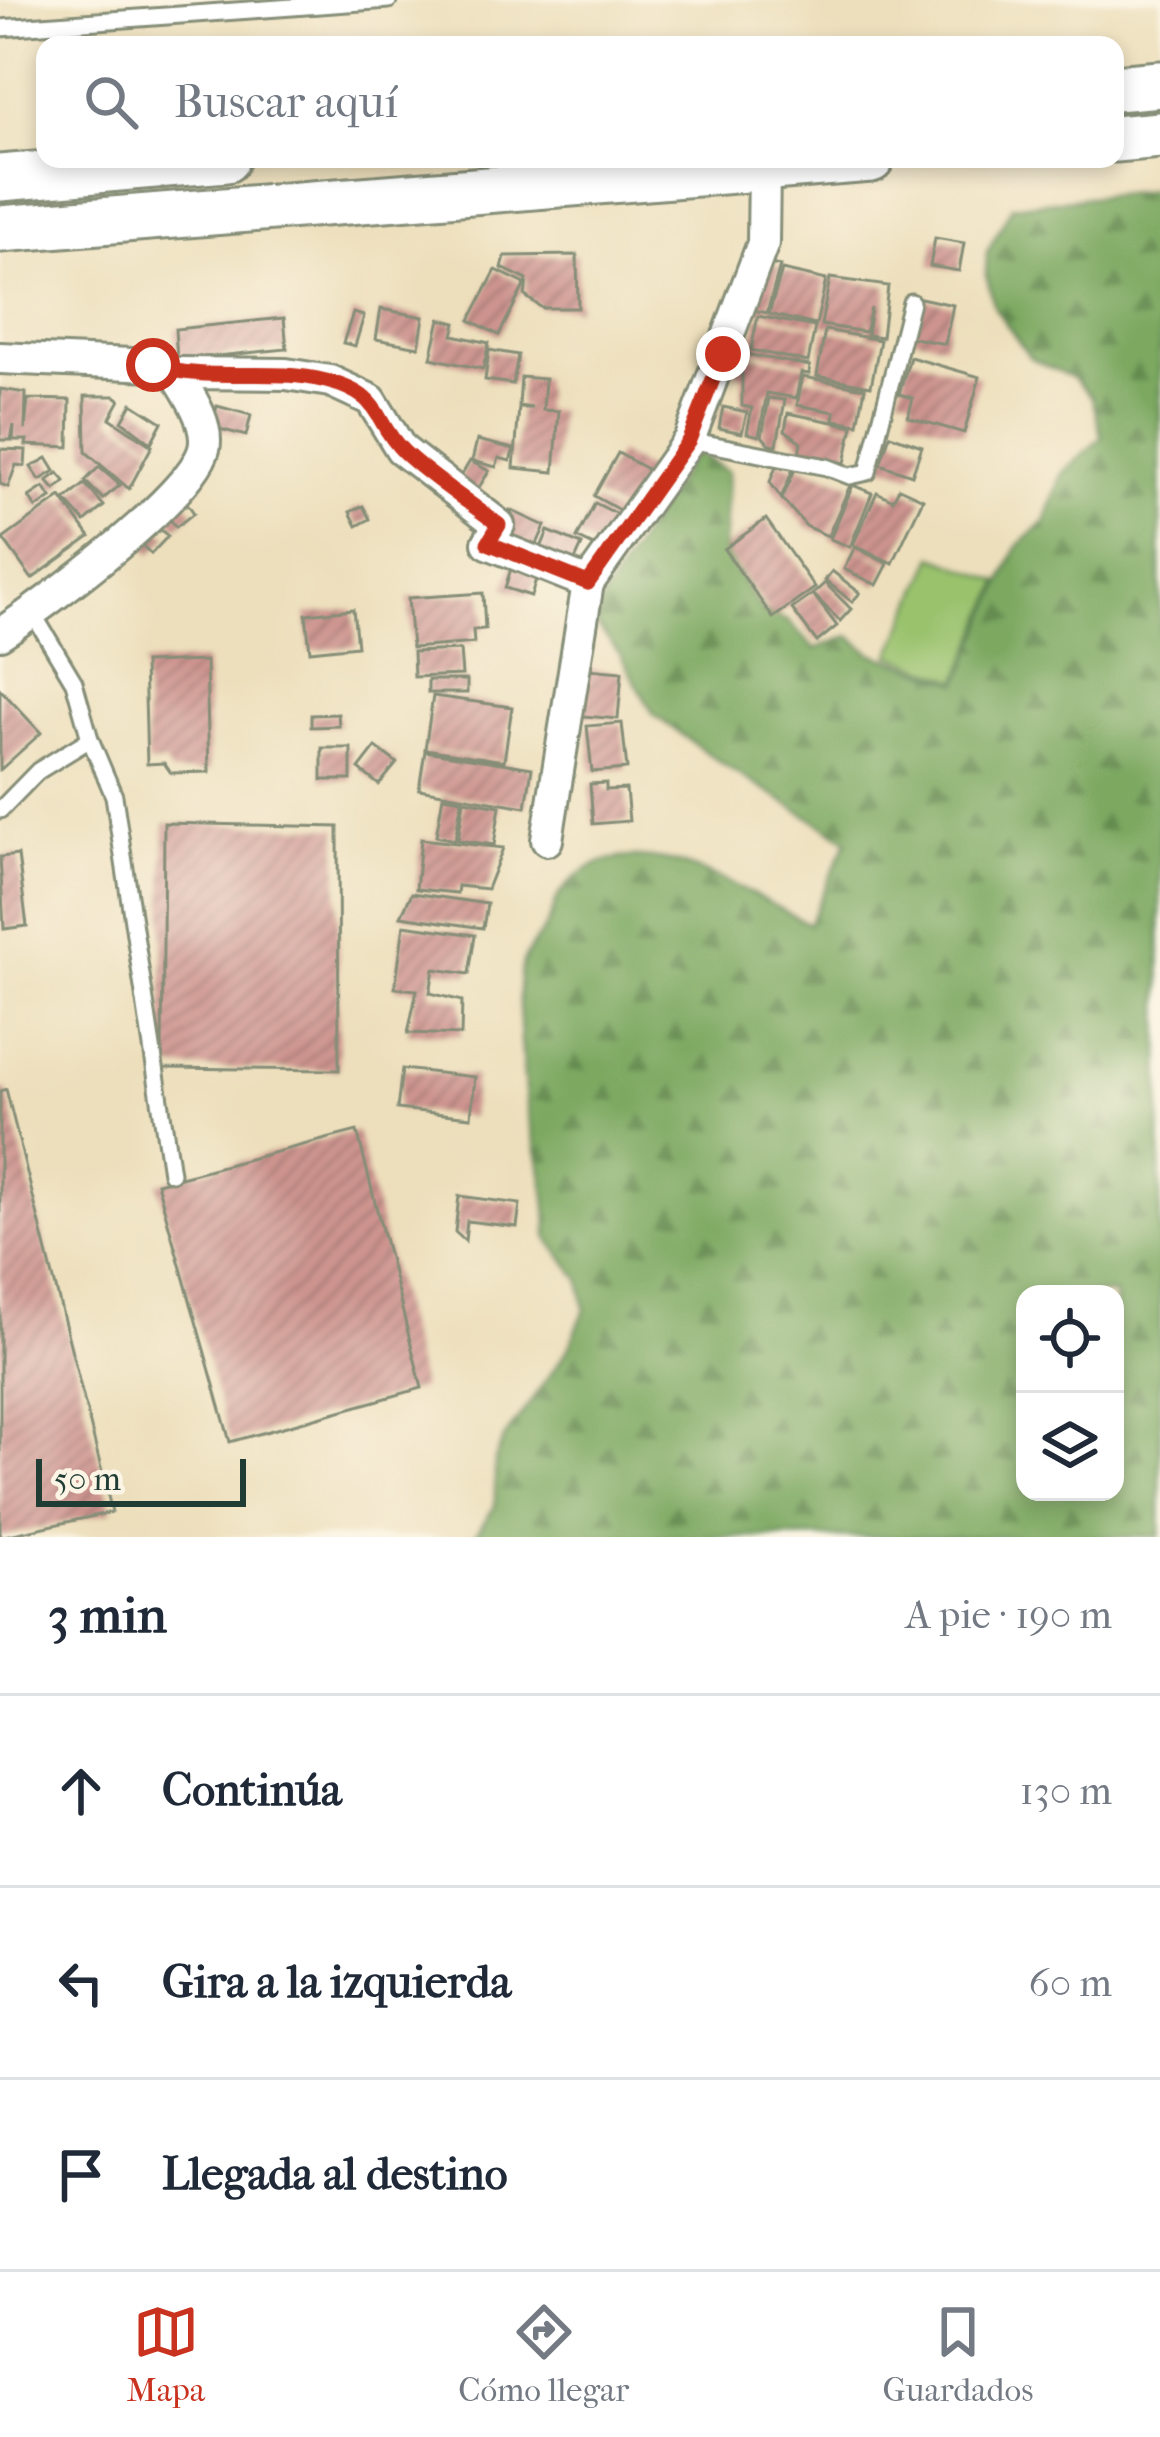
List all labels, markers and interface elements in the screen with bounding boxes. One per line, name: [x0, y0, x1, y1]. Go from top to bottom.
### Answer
search box: [36, 36, 1124, 168]
icon: search: [78, 69, 144, 135]
text: Buscar aquí: [174, 76, 398, 129]
route end: [696, 327, 750, 381]
route start: [126, 338, 180, 392]
map controls: [1016, 1285, 1124, 1501]
button: locate: [1016, 1285, 1124, 1393]
button: layers: [1016, 1393, 1124, 1501]
scale bar: [36, 1453, 246, 1506]
text: 50 m: [54, 1460, 121, 1499]
text: 3 min: [48, 1585, 167, 1645]
text: A pie · 190 m: [906, 1592, 1112, 1638]
icon: ahead: [48, 1758, 114, 1824]
text: Continúa: [162, 1764, 342, 1817]
text: 130 m: [1020, 1768, 1112, 1814]
icon: left: [48, 1950, 114, 2016]
text: Gira a la izquierda: [162, 1956, 511, 2009]
text: 60 m: [1029, 1960, 1112, 2006]
icon: arrive: [48, 2142, 114, 2208]
text: Llegada al destino: [162, 2148, 508, 2201]
tab: Mapa: [127, 2299, 205, 2410]
tab: Cómo llegar: [458, 2299, 629, 2410]
tab: Guardados: [882, 2299, 1033, 2410]

